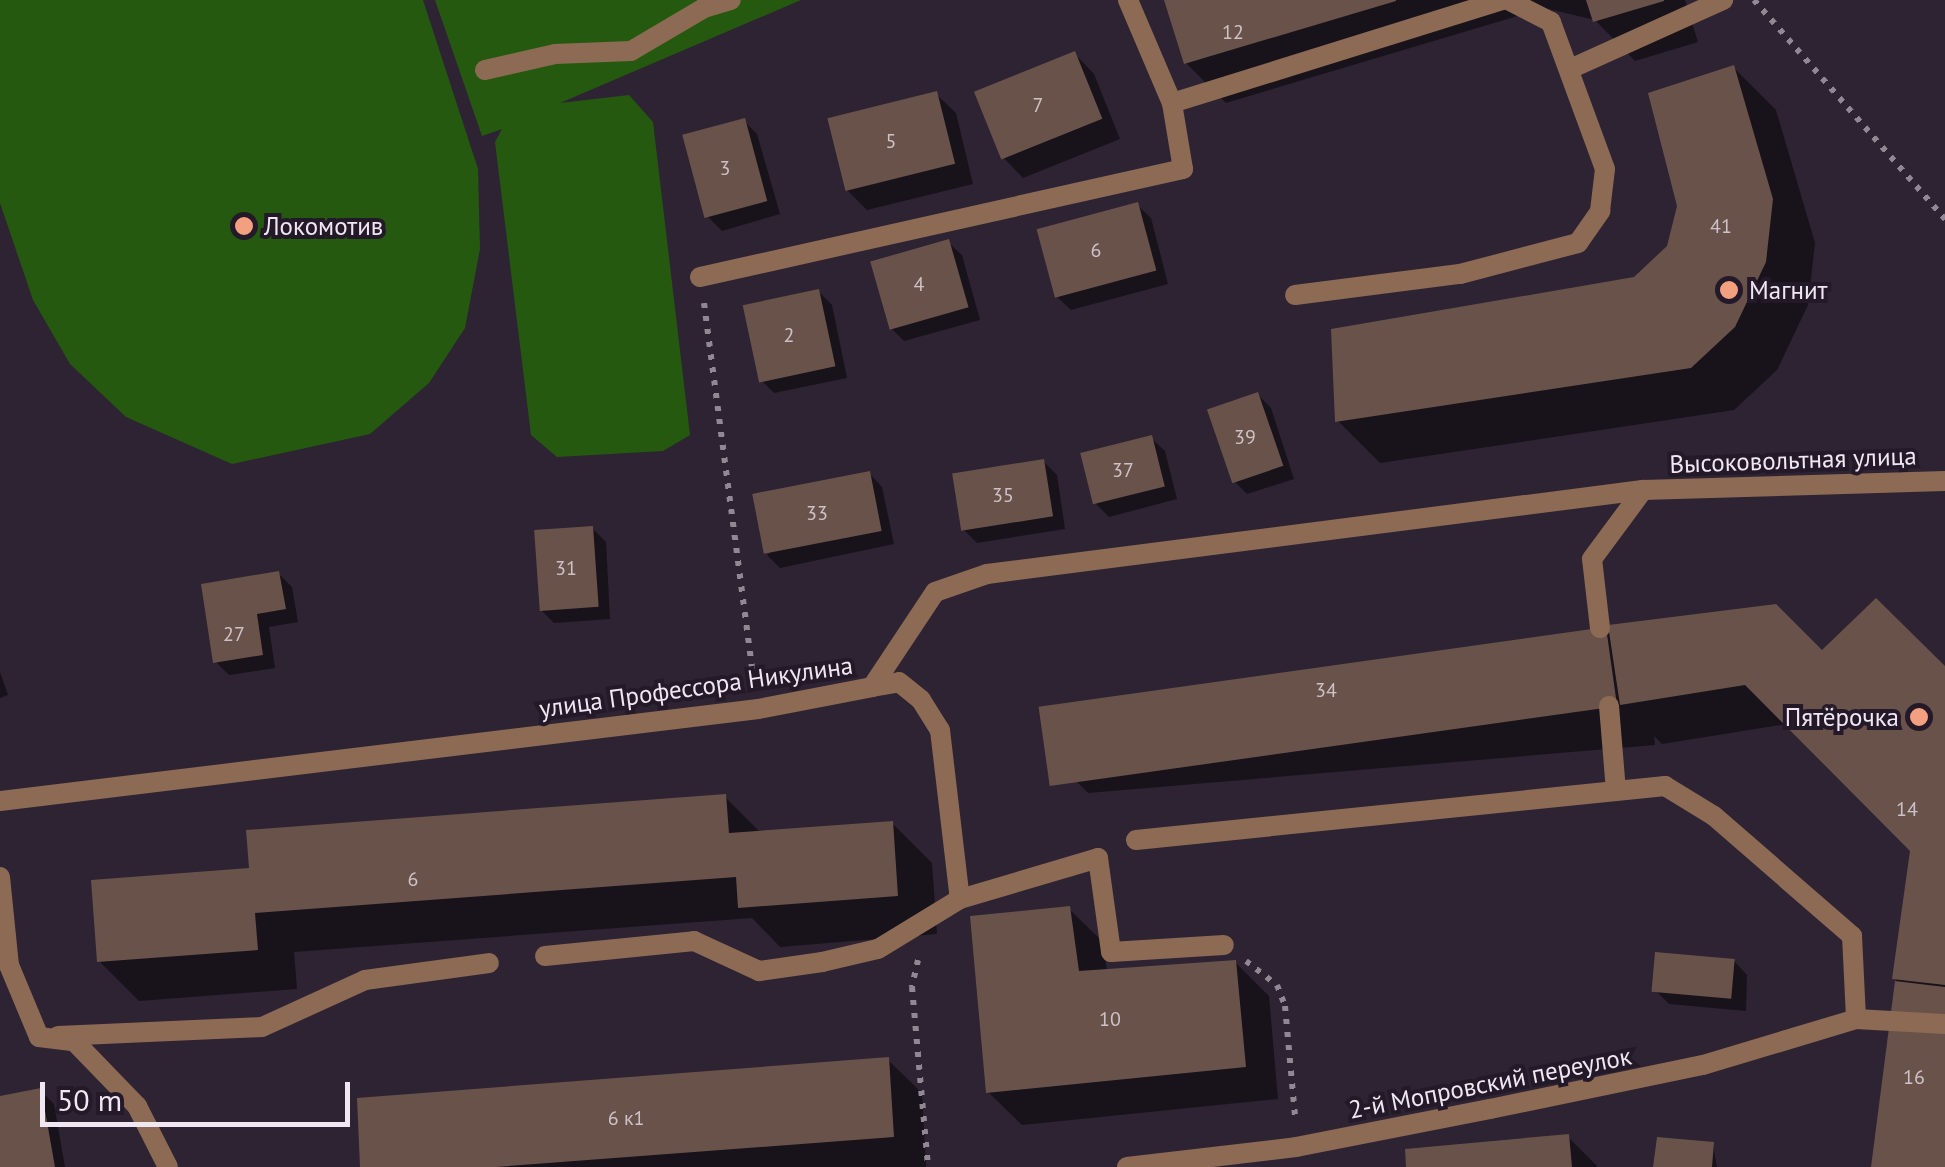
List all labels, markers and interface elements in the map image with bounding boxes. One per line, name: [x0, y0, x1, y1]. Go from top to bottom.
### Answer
house number: 12: [1222, 20, 1244, 44]
house number: 7: [1033, 93, 1043, 117]
house number: 5: [886, 129, 896, 153]
house number: 3: [720, 156, 730, 180]
place label: Локомотив: [264, 211, 383, 241]
house number: 41: [1710, 214, 1732, 238]
marker: Локомотив: [233, 215, 255, 237]
house number: 6: [1091, 238, 1101, 262]
house number: 4: [914, 272, 924, 296]
place label: Магнит: [1749, 275, 1827, 305]
marker: Магнит: [1718, 279, 1740, 301]
house number: 2: [784, 323, 794, 347]
house number: 39: [1234, 425, 1256, 449]
street label: Высоковольтная улица: [1669, 441, 1917, 479]
house number: 37: [1112, 458, 1134, 482]
house number: 35: [992, 483, 1014, 507]
house number: 33: [806, 501, 828, 525]
house number: 31: [555, 556, 577, 580]
house number: 27: [223, 622, 245, 646]
street label: улица Профессора Никулина: [537, 650, 855, 724]
house number: 34: [1315, 678, 1337, 702]
place label: Пятёрочка: [1785, 702, 1899, 732]
marker: Пятёрочка: [1908, 706, 1930, 728]
house number: 14: [1896, 797, 1918, 821]
house number: 6: [408, 867, 418, 891]
house number: 10: [1099, 1007, 1121, 1031]
street label: 2-й Мопровский переулок: [1346, 1041, 1634, 1125]
scale bar: [45, 1062, 355, 1124]
house number: 16: [1903, 1065, 1925, 1089]
text: 50 m: [57, 1080, 122, 1119]
house number: 6 к1: [608, 1106, 644, 1130]

